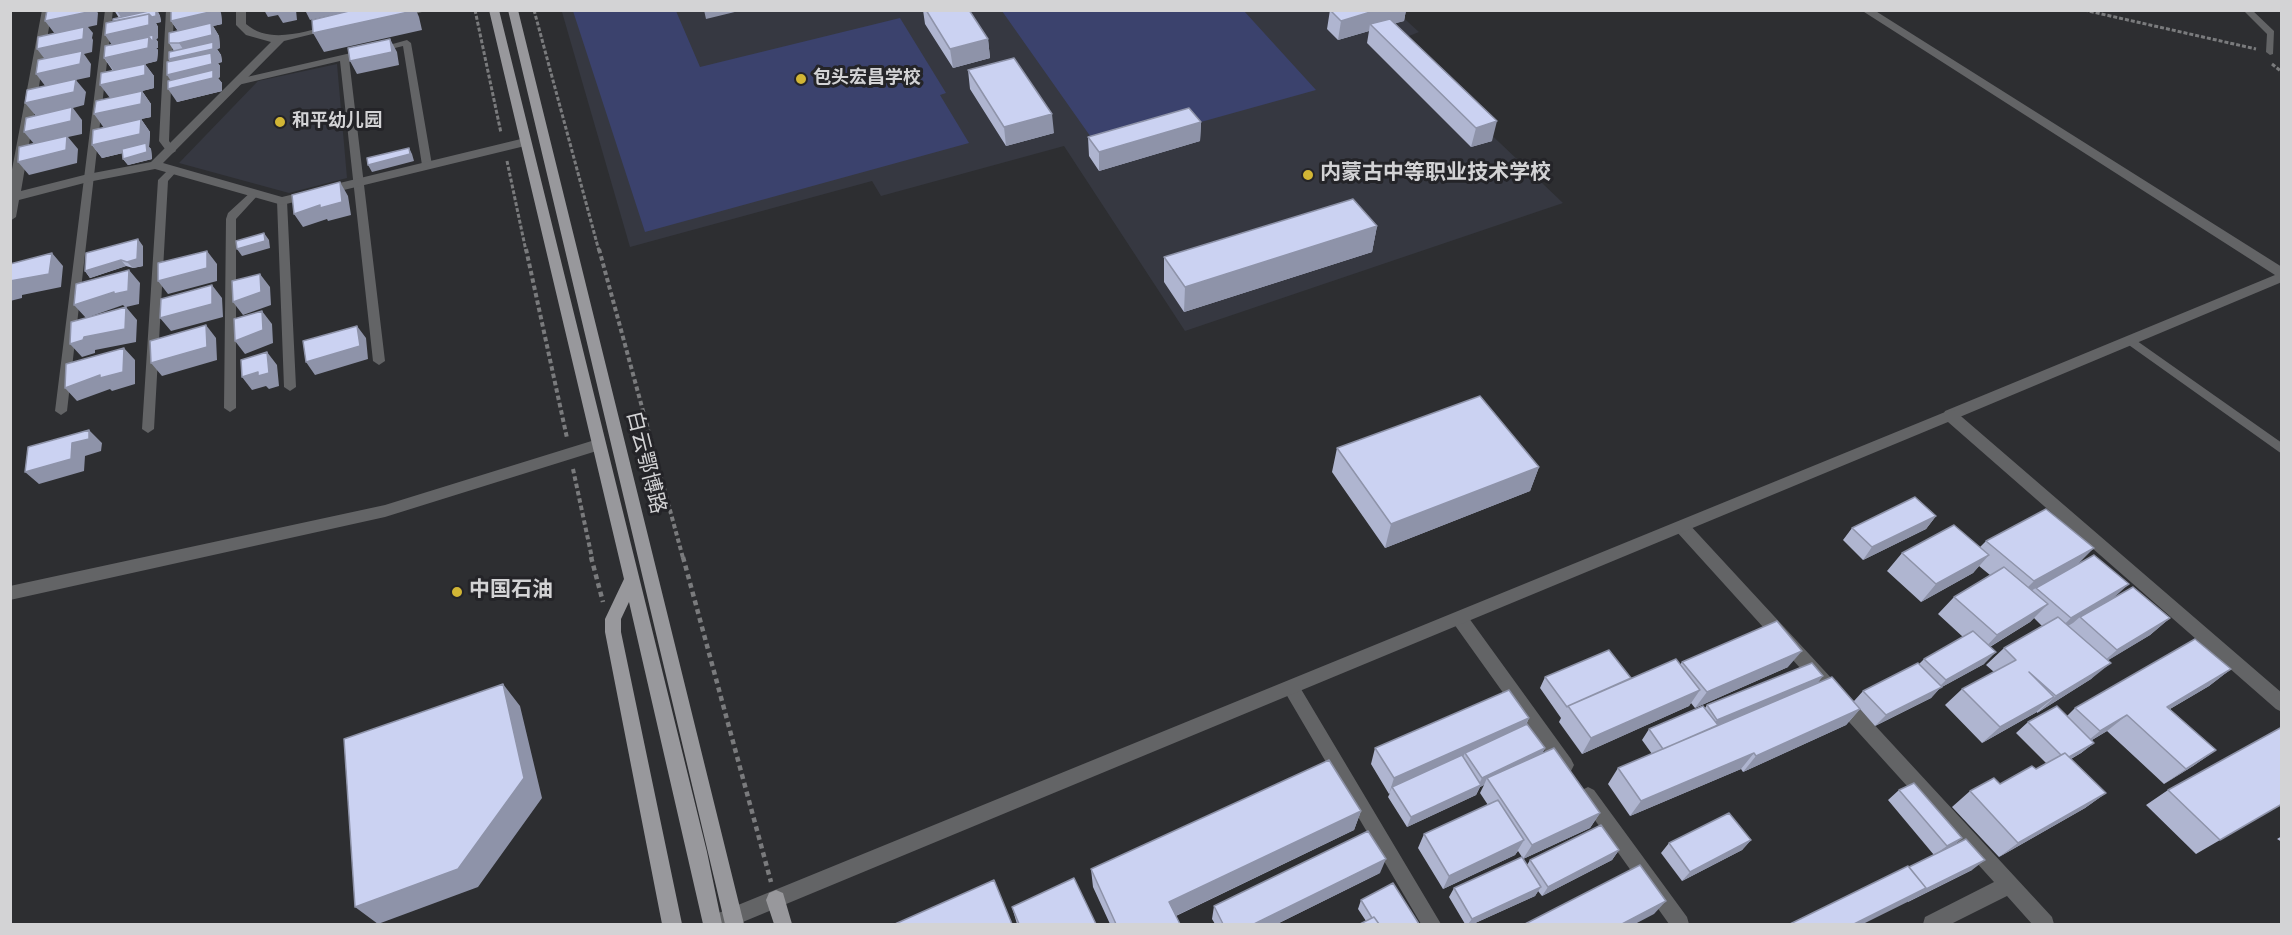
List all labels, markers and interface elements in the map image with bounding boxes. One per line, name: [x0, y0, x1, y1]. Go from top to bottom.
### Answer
place label: 包头宏昌学校: [813, 68, 921, 90]
marker: 包头宏昌学校: [794, 72, 808, 86]
place label: 和平幼儿园: [292, 111, 382, 133]
marker: 和平幼儿园: [273, 115, 287, 129]
place label: 内蒙古中等职业技术学校: [1320, 162, 1551, 188]
marker: 内蒙古中等职业技术学校: [1301, 168, 1315, 182]
street label: 白云鄂博路: [619, 409, 669, 517]
place label: 中国石油: [469, 579, 553, 605]
marker: 中国石油: [450, 585, 464, 599]

